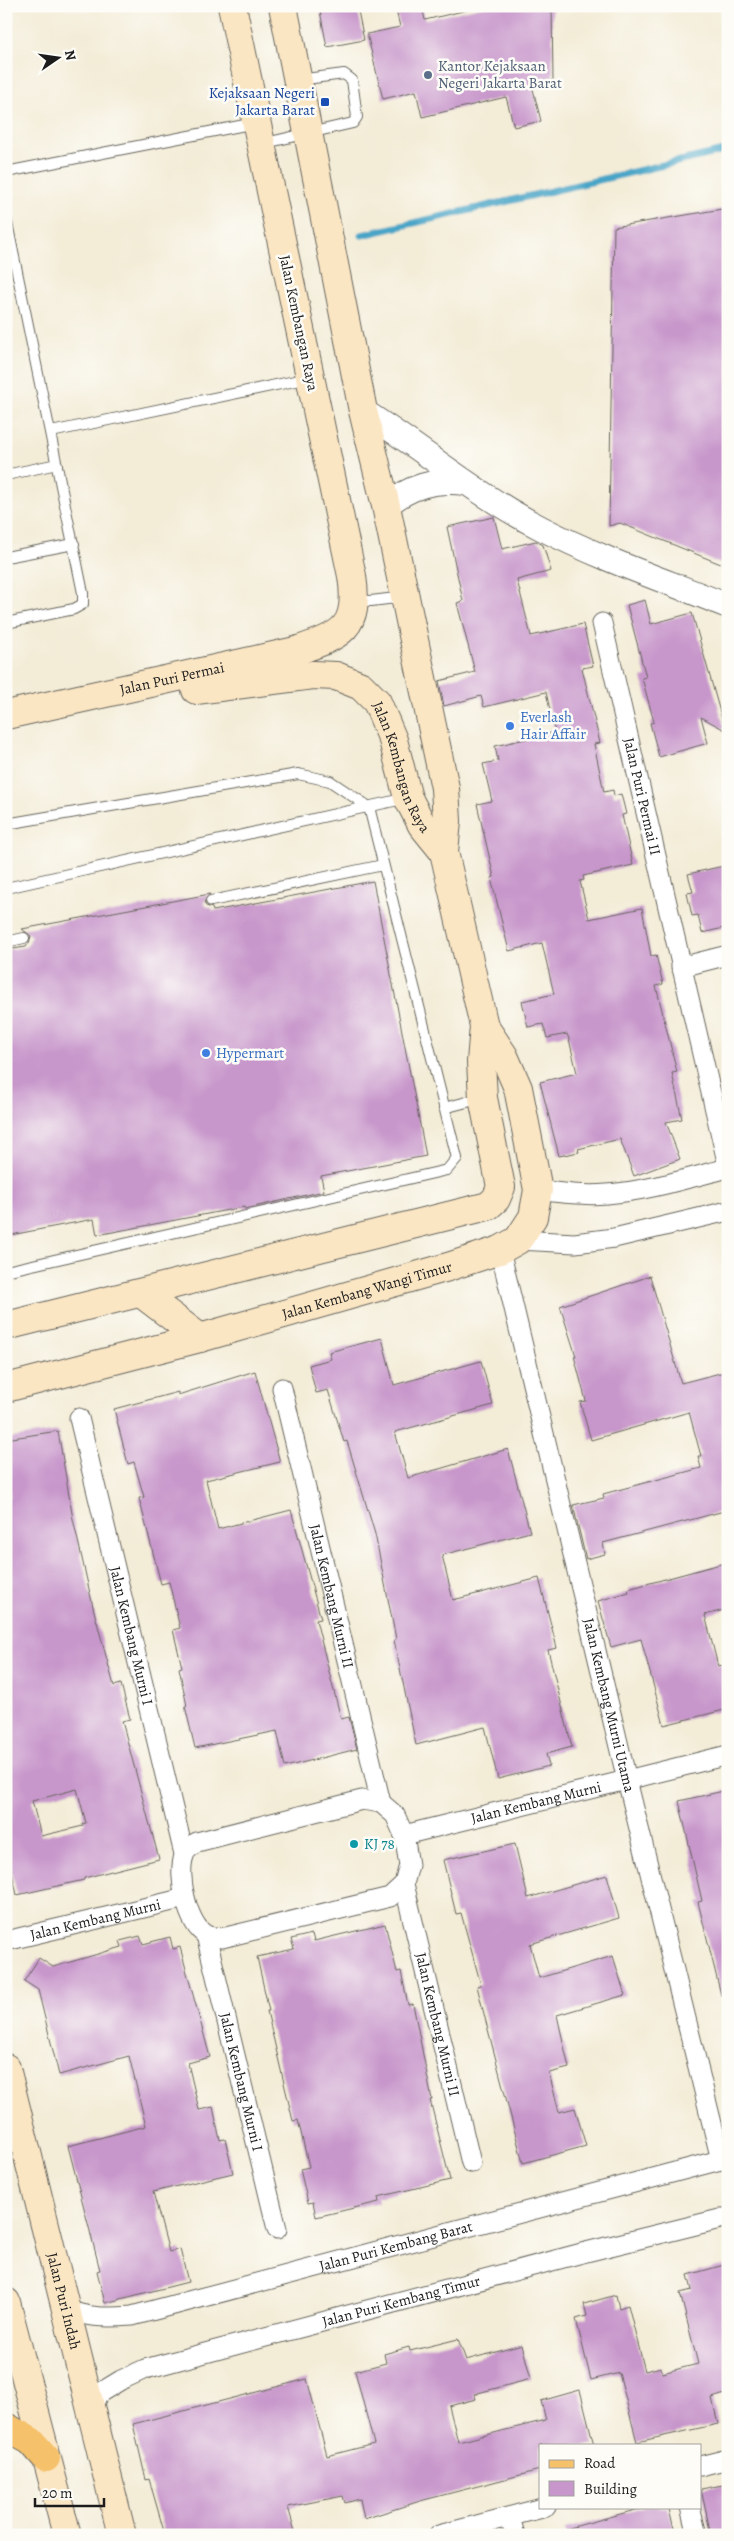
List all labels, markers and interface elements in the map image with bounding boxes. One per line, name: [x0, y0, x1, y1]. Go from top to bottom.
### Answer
north arrow: [32, 32, 82, 82]
text: N: [60, 48, 81, 62]
place label: Kantor Kejaksaan Negeri Jakarta Barat: [438, 56, 562, 93]
marker: Kantor Kejaksaan Negeri Jakarta Barat: [422, 69, 434, 81]
place label: Kejaksaan Negeri Jakarta Barat: [209, 83, 315, 120]
marker: Kejaksaan Negeri Jakarta Barat: [319, 96, 331, 108]
street label: Jalan Kembangan Raya: [275, 253, 323, 393]
street label: Jalan Puri Permai: [118, 657, 226, 700]
street label: Jalan Kembangan Raya: [368, 698, 434, 837]
place label: Everlash Hair Affair: [520, 707, 586, 744]
marker: Everlash Hair Affair: [504, 720, 516, 732]
street label: Jalan Puri Permai II: [619, 736, 666, 857]
place label: Hypermart: [216, 1043, 284, 1063]
marker: Hypermart: [200, 1047, 212, 1059]
street label: Jalan Kembang Wangi Timur: [280, 1256, 455, 1324]
street label: Jalan Kembang Murni II: [305, 1522, 358, 1670]
street label: Jalan Kembang Murni I: [105, 1564, 158, 1707]
street label: Jalan Kembang Murni Utama: [579, 1616, 640, 1794]
street label: Jalan Kembang Murni: [469, 1777, 603, 1828]
place label: KJ 78: [364, 1834, 395, 1854]
marker: KJ 78: [348, 1838, 360, 1850]
street label: Jalan Kembang Murni: [28, 1894, 163, 1945]
street label: Jalan Kembang Murni II: [411, 1950, 465, 2098]
street label: Jalan Kembang Murni I: [215, 2010, 268, 2153]
street label: Jalan Puri Kembang Barat: [317, 2216, 475, 2276]
street label: Jalan Puri Indah: [42, 2250, 86, 2352]
street label: Jalan Puri Kembang Timur: [320, 2270, 483, 2332]
legend: [539, 2444, 702, 2508]
text: Road: [584, 2453, 616, 2473]
scale bar: [35, 2476, 104, 2508]
text: Building: [584, 2479, 637, 2499]
text: 20 m: [42, 2483, 73, 2503]

